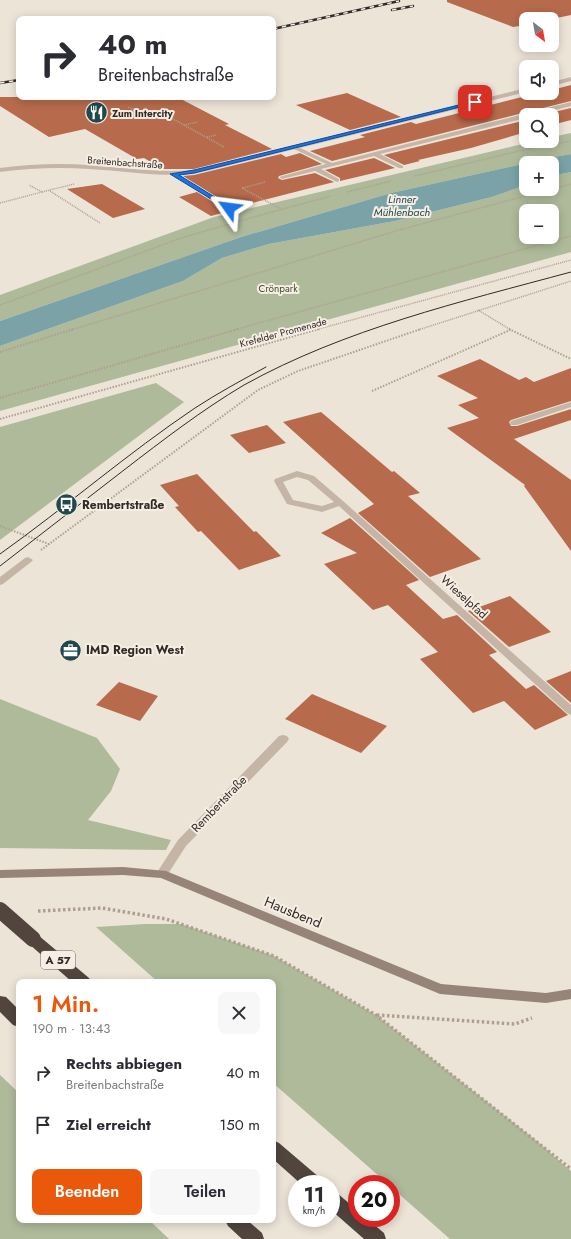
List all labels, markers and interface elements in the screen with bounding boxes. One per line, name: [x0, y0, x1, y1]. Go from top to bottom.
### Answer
north arrow: [519, 12, 559, 52]
map controls: [519, 12, 559, 244]
text: 40 m: [98, 24, 167, 65]
icon: right: [32, 32, 84, 84]
button: sound: [519, 60, 559, 100]
text: Breitenbachstraße: [98, 62, 234, 88]
pin: [458, 85, 492, 119]
icon: arrive: [464, 91, 486, 113]
restaurant icon: Zum Intercity: [83, 100, 109, 126]
place label: Zum Intercity: [112, 106, 174, 121]
button: search: [519, 108, 559, 148]
street label: Breitenbachstraße: [87, 152, 163, 173]
button: +: [519, 156, 559, 196]
position arrow: [208, 187, 250, 229]
water label: Linner Mühlenbach: [374, 191, 431, 220]
button: −: [519, 204, 559, 244]
park label: Crönpark: [258, 281, 298, 296]
street label: Krefelder Promenade: [238, 314, 328, 351]
bus stop icon: Rembertstraße: [54, 492, 80, 518]
place label: Rembertstraße: [82, 496, 164, 514]
street label: Wieselpfad: [436, 571, 492, 623]
office icon: IMD Region West: [57, 637, 83, 663]
place label: IMD Region West: [86, 641, 184, 659]
street label: Rembertstraße: [187, 772, 251, 836]
street label: Hausbend: [261, 891, 325, 933]
road number: A 57: [41, 951, 75, 969]
text: 1 Min.: [32, 986, 99, 1021]
button: close: [218, 992, 260, 1034]
text: 190 m · 13:43: [32, 1019, 110, 1038]
text: Rechts abbiegen: [66, 1053, 182, 1075]
icon: right: [32, 1062, 54, 1084]
text: 40 m: [226, 1062, 260, 1084]
text: Breitenbachstraße: [66, 1075, 164, 1094]
icon: arrive: [32, 1114, 54, 1136]
text: Ziel erreicht: [66, 1114, 151, 1136]
text: 150 m: [220, 1114, 260, 1136]
button: Beenden: [32, 1169, 142, 1215]
button: Teilen: [150, 1169, 260, 1215]
speed limit sign: 20: [348, 1175, 400, 1227]
text: 11: [304, 1181, 324, 1210]
text: km/h: [303, 1203, 325, 1218]

